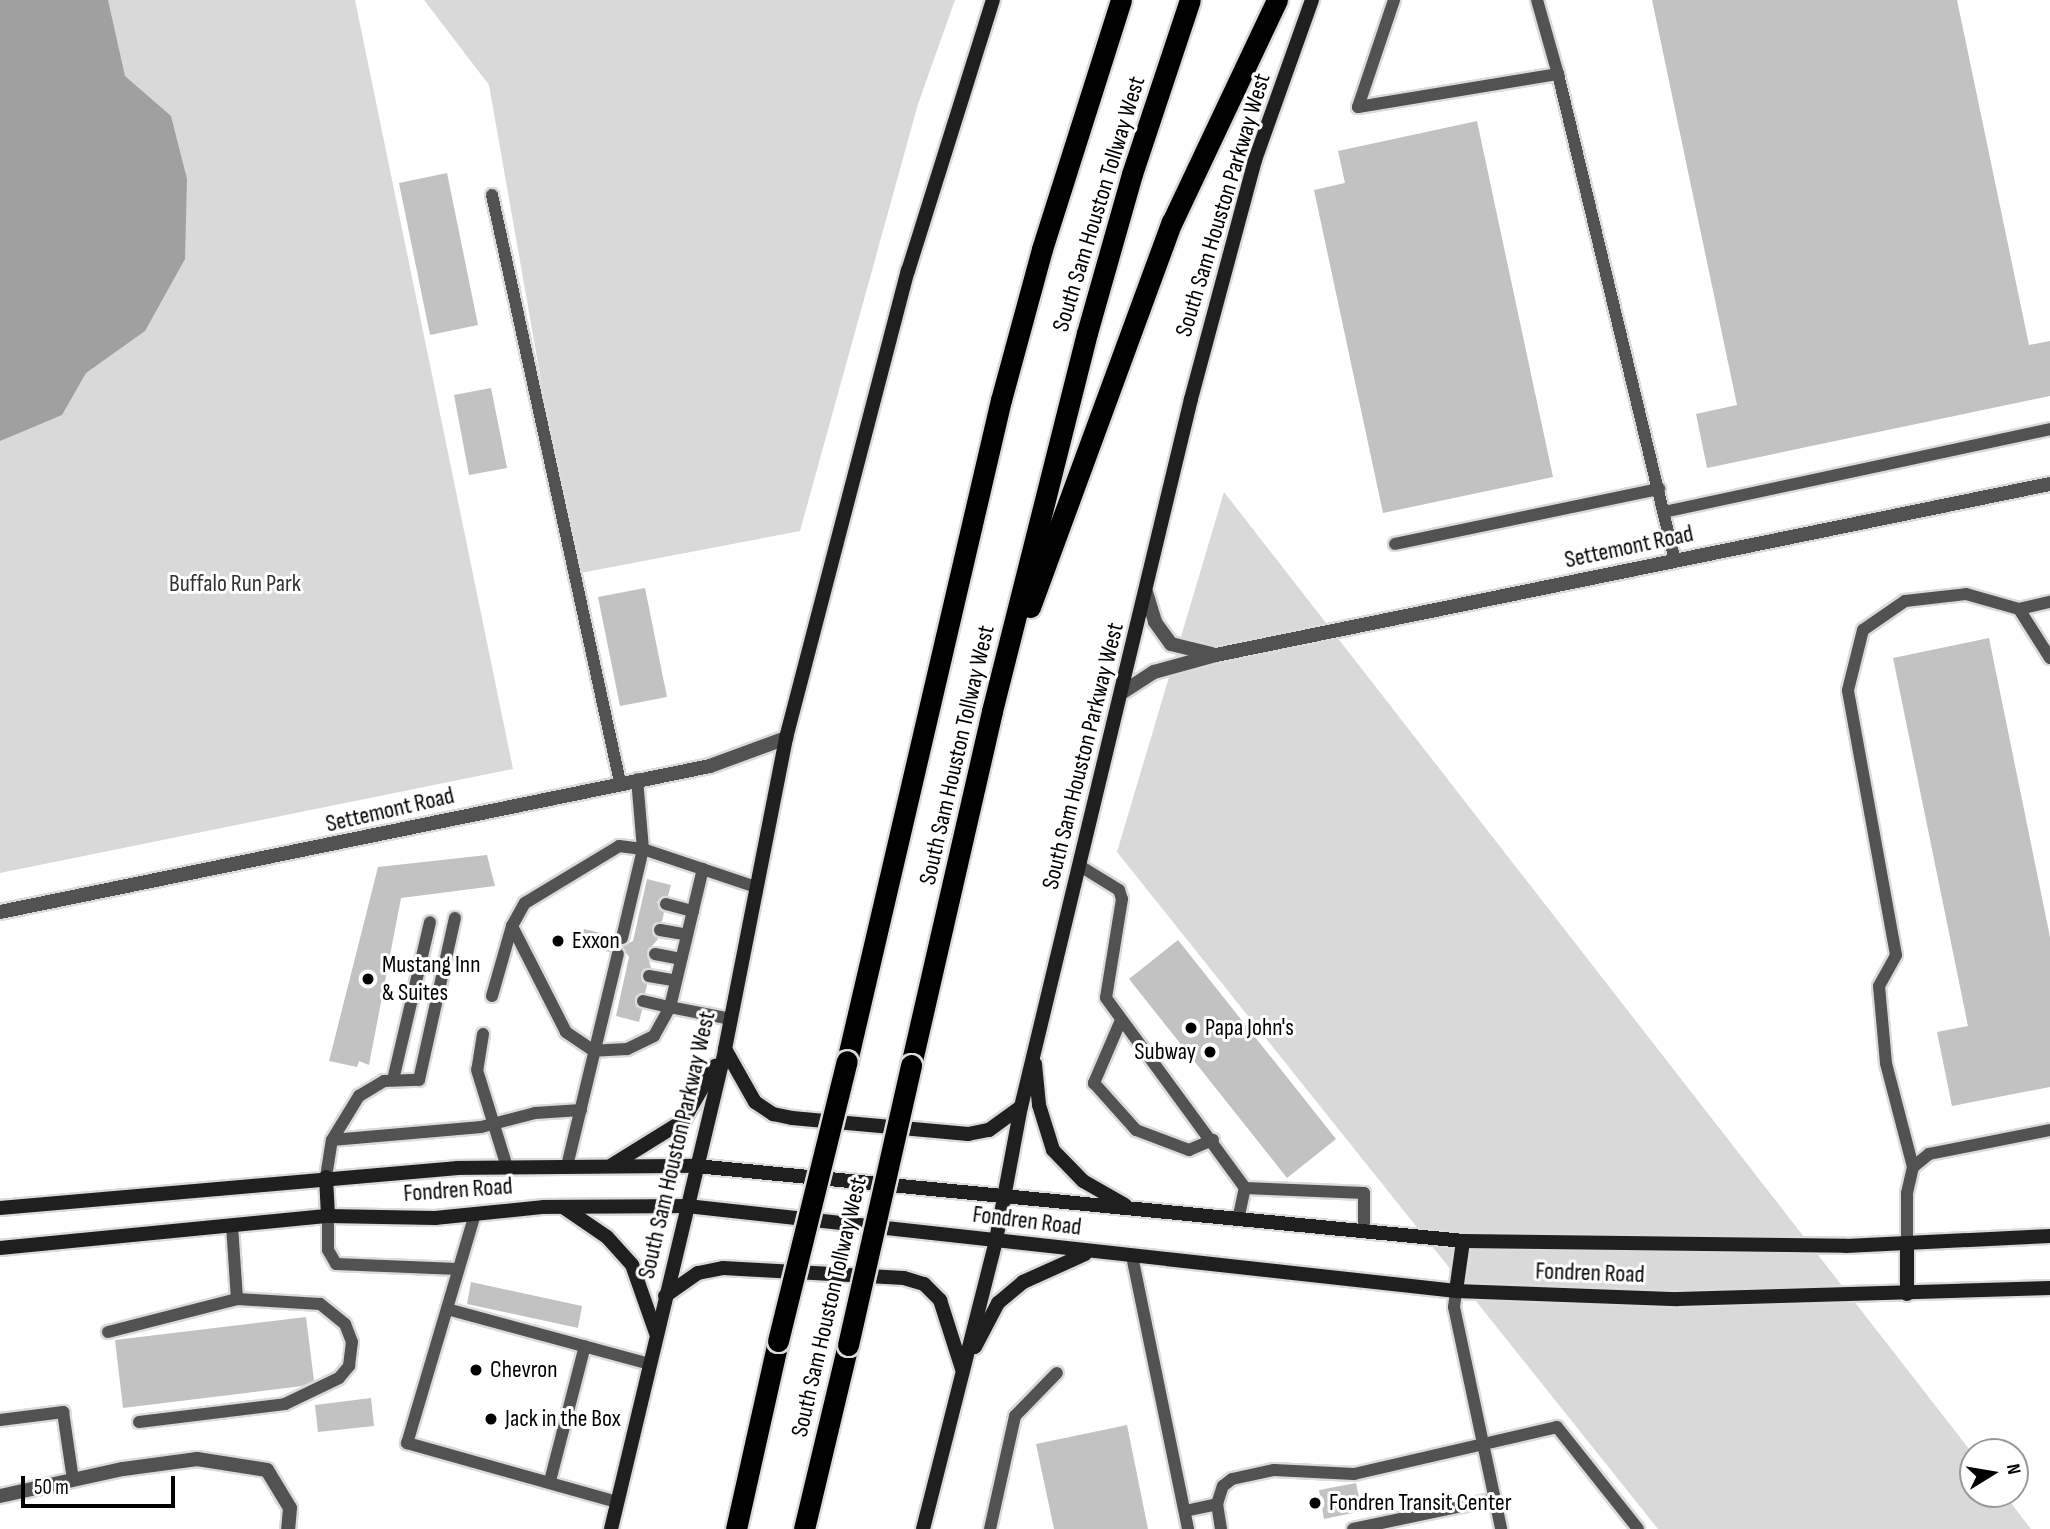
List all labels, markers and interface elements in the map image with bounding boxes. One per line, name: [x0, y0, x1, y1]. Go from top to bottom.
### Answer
street label: South Sam Houston Parkway West: [1169, 70, 1277, 340]
street label: South Sam Houston Tollway West: [1046, 73, 1152, 335]
street label: Settemont Road: [1562, 519, 1696, 575]
park label: Buffalo Run Park: [169, 570, 301, 598]
street label: South Sam Houston Parkway West: [1036, 620, 1130, 892]
street label: South Sam Houston Tollway West: [913, 622, 1001, 888]
street label: Settemont Road: [323, 781, 457, 839]
place label: Exxon: [572, 927, 620, 955]
marker: Exxon: [550, 933, 566, 949]
place label: Mustang Inn & Suites: [382, 951, 480, 1007]
marker: Mustang Inn & Suites: [360, 971, 376, 987]
street label: South Sam Houston Parkway West: [632, 1008, 722, 1282]
place label: Papa John's: [1205, 1014, 1294, 1042]
marker: Papa John's: [1183, 1020, 1199, 1036]
place label: Subway: [1134, 1038, 1196, 1066]
marker: Subway: [1202, 1044, 1218, 1060]
street label: Fondren Road: [403, 1172, 513, 1208]
street label: South Sam Houston Tollway West: [785, 1174, 873, 1440]
street label: Fondren Road: [971, 1200, 1083, 1242]
street label: Fondren Road: [1535, 1257, 1645, 1289]
place label: Chevron: [490, 1356, 557, 1384]
marker: Chevron: [468, 1362, 484, 1378]
place label: Jack in the Box: [505, 1405, 621, 1433]
marker: Jack in the Box: [483, 1411, 499, 1427]
north arrow: [1959, 1438, 2029, 1508]
scale bar: [24, 1462, 178, 1506]
text: N: [2001, 1462, 2025, 1476]
text: 50 m: [34, 1475, 69, 1500]
place label: Fondren Transit Center: [1329, 1489, 1512, 1517]
marker: Fondren Transit Center: [1307, 1495, 1323, 1511]

